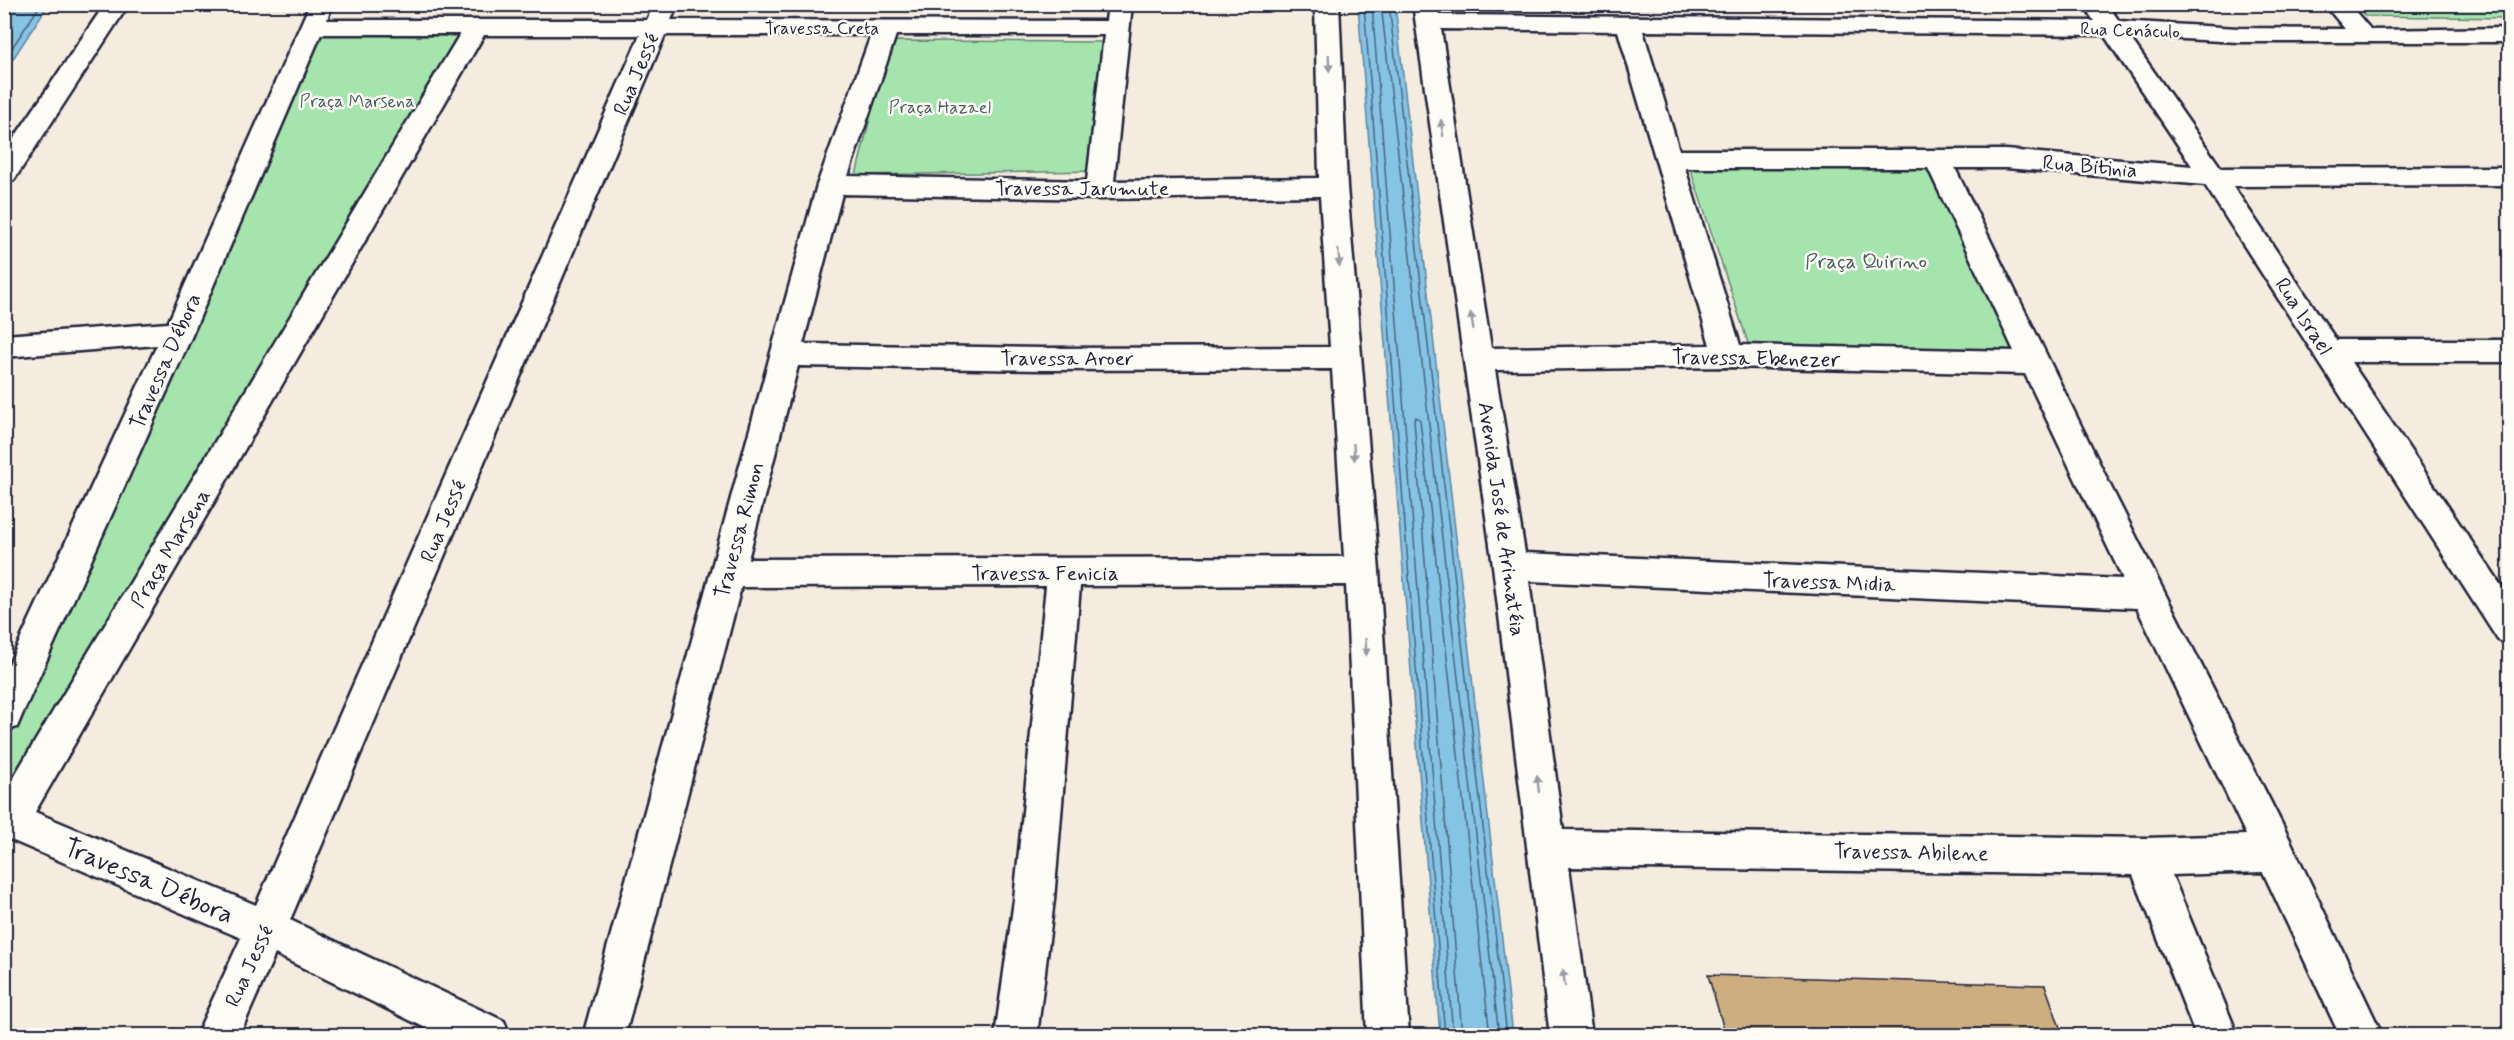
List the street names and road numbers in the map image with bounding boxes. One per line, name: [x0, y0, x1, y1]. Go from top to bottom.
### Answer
street label: Travessa Creta: [765, 17, 879, 41]
street label: Rua Cenáculo: [2080, 17, 2180, 45]
street label: Rua Jessé: [607, 29, 667, 120]
street label: Rua Bitinia: [2041, 149, 2138, 185]
street label: Travessa Jarumute: [995, 175, 1169, 203]
street label: Rua Israel: [2268, 273, 2338, 360]
street label: Travessa Débora: [123, 289, 208, 434]
street label: Travessa Ebenezer: [1672, 344, 1840, 374]
street label: Travessa Aroer: [1000, 345, 1134, 373]
street label: Avenida José de Arimatéia: [1471, 400, 1531, 638]
street label: Travessa Rimon: [708, 459, 772, 602]
street label: Rua Jessé: [414, 476, 474, 567]
street label: Praça Marsena: [124, 484, 217, 613]
street label: Travessa Fenicia: [971, 560, 1119, 588]
street label: Travessa Midia: [1762, 567, 1896, 599]
street label: Travessa Débora: [58, 831, 238, 933]
street label: Travessa Abilene: [1833, 838, 1989, 868]
street label: Rua Jessé: [219, 921, 281, 1012]

